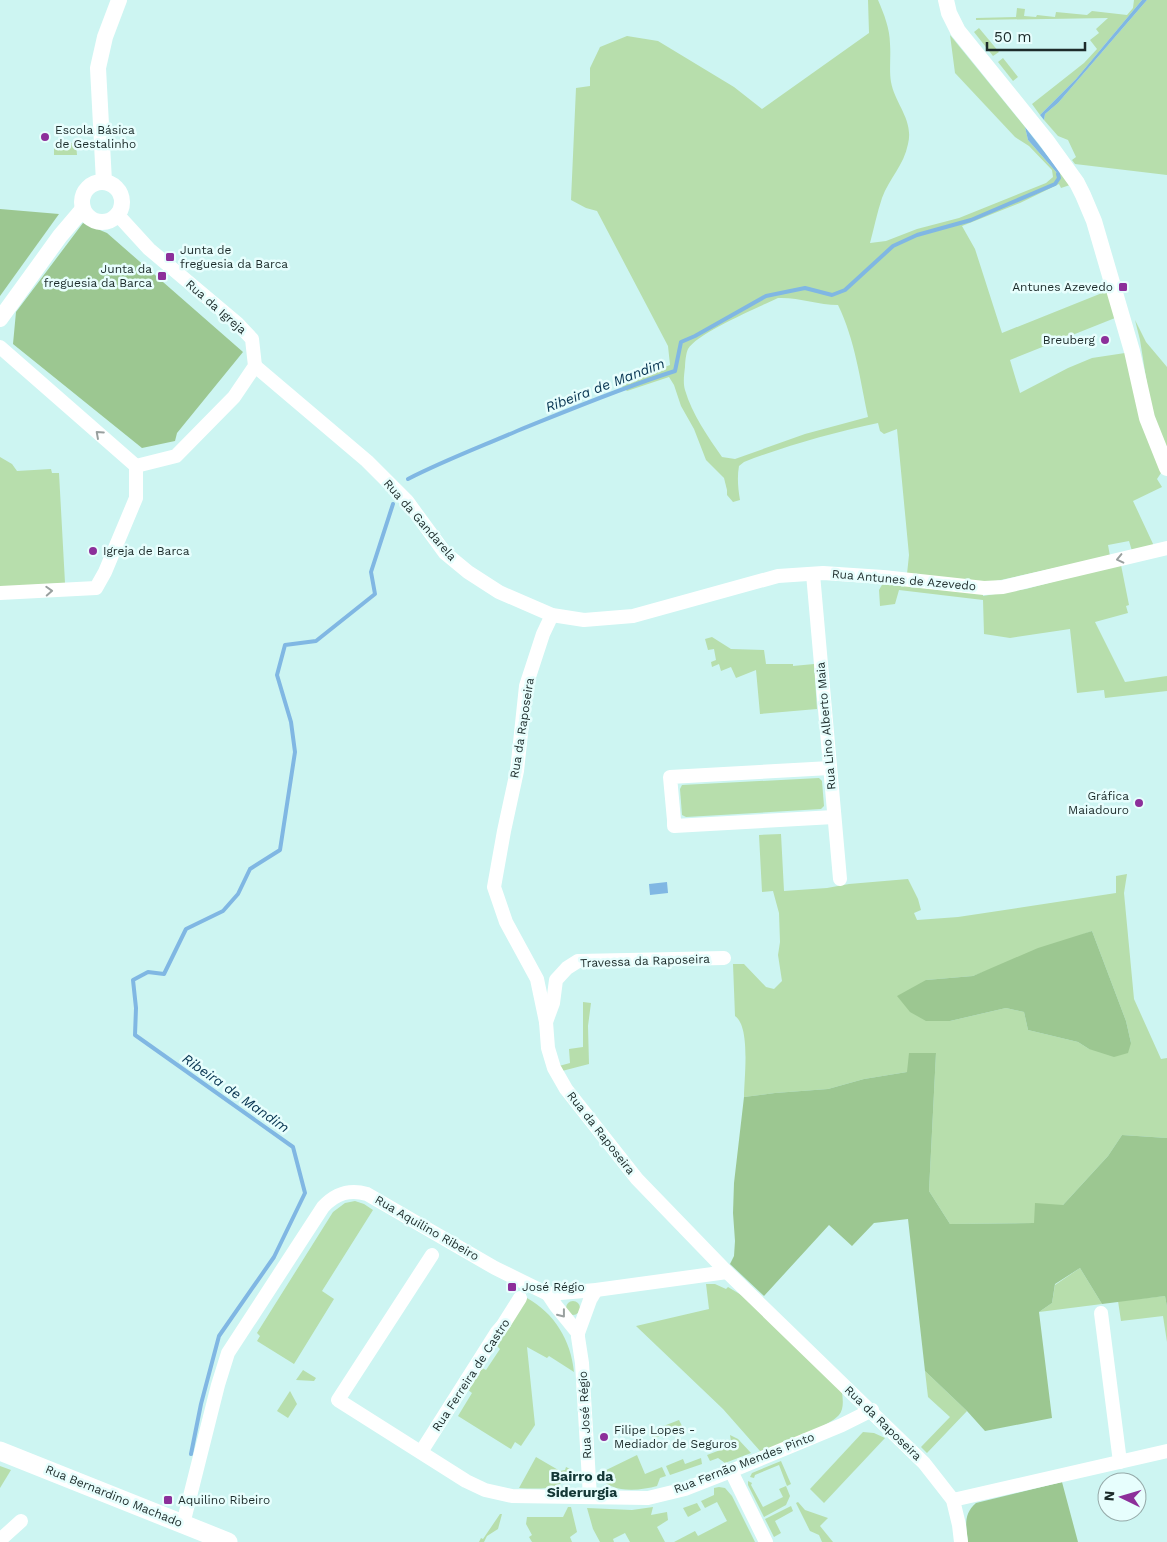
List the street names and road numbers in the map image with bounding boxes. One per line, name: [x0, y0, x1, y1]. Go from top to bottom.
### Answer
street label: Rua da Igreja: [183, 277, 249, 337]
street label: Rua da Gandarela: [381, 476, 459, 564]
street label: Rua Antunes de Azevedo: [831, 567, 977, 593]
street label: Rua Lino Alberto Maia: [813, 661, 839, 791]
street label: Rua da Raposeira: [507, 677, 537, 779]
street label: Travessa da Raposeira: [580, 952, 710, 970]
street label: Rua da Raposeira: [564, 1089, 638, 1177]
street label: Rua Aquilino Ribeiro: [373, 1193, 481, 1263]
street label: Rua Ferreira de Castro: [429, 1316, 513, 1434]
street label: Rua José Régio: [576, 1371, 594, 1459]
street label: Rua da Raposeira: [842, 1383, 924, 1463]
street label: Rua Fernão Mendes Pinto: [672, 1430, 816, 1496]
street label: Rua Bernardino Machado: [43, 1462, 185, 1530]

